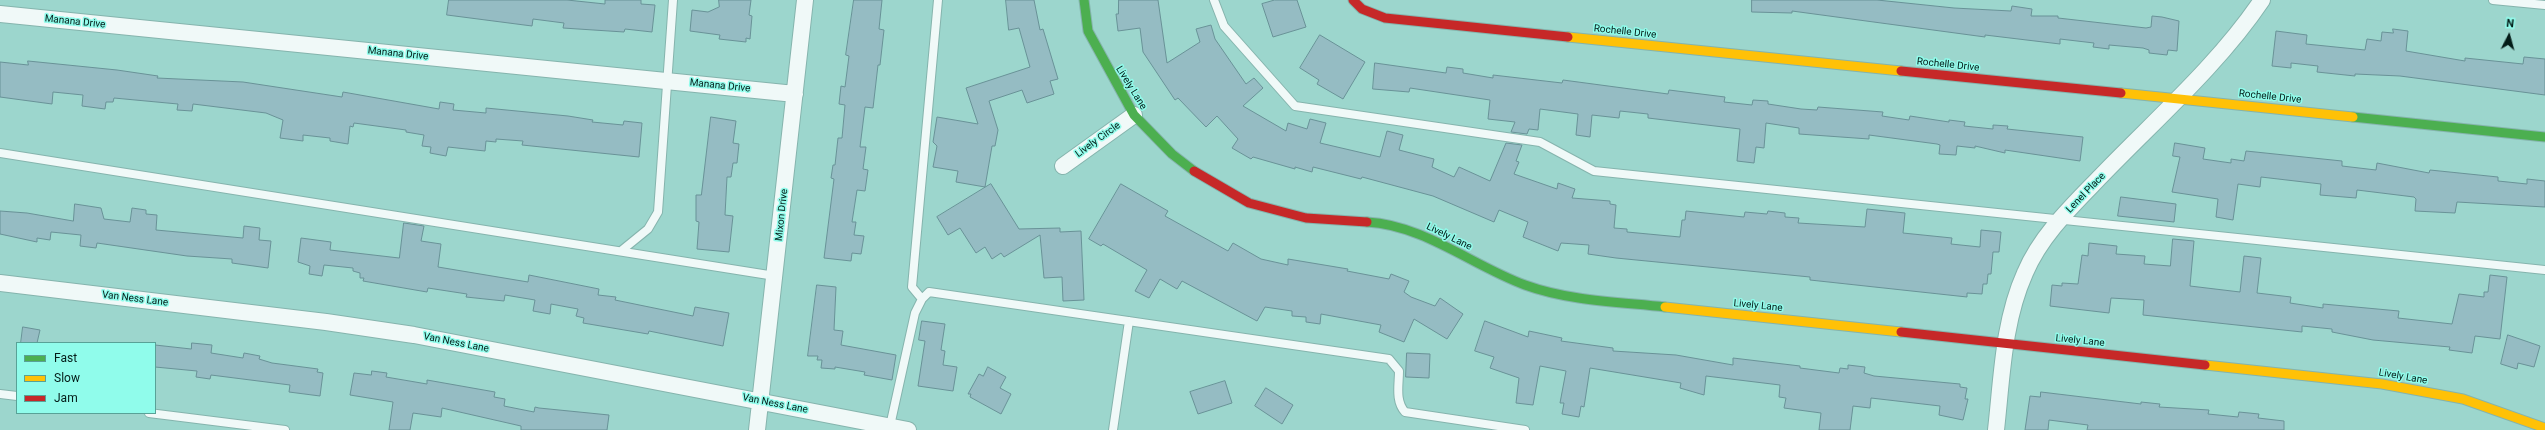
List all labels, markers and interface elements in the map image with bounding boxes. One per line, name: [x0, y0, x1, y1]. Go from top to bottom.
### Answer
street label: Manana Drive: [44, 13, 106, 31]
north arrow: [2489, 16, 2529, 56]
text: N: [2506, 17, 2515, 30]
street label: Rochelle Drive: [1593, 23, 1657, 41]
street label: Manana Drive: [367, 45, 429, 63]
street label: Rochelle Drive: [1916, 56, 1980, 74]
street label: Lively Lane: [1113, 64, 1149, 112]
street label: Manana Drive: [689, 77, 751, 95]
street label: Rochelle Drive: [2238, 88, 2302, 106]
street label: Lively Circle: [1073, 120, 1123, 160]
street label: Lenel Place: [2064, 170, 2108, 216]
street label: Mixon Drive: [773, 188, 791, 242]
street label: Lively Lane: [1424, 221, 1474, 253]
street label: Van Ness Lane: [101, 289, 169, 309]
street label: Lively Lane: [1733, 297, 1783, 315]
street label: Van Ness Lane: [422, 331, 490, 355]
street label: Lively Lane: [2055, 332, 2105, 350]
legend: [16, 342, 156, 414]
text: Fast: [54, 351, 77, 365]
street label: Lively Lane: [2378, 367, 2428, 387]
text: Slow: [54, 371, 80, 385]
text: Jam: [54, 391, 78, 405]
street label: Van Ness Lane: [741, 392, 809, 416]

